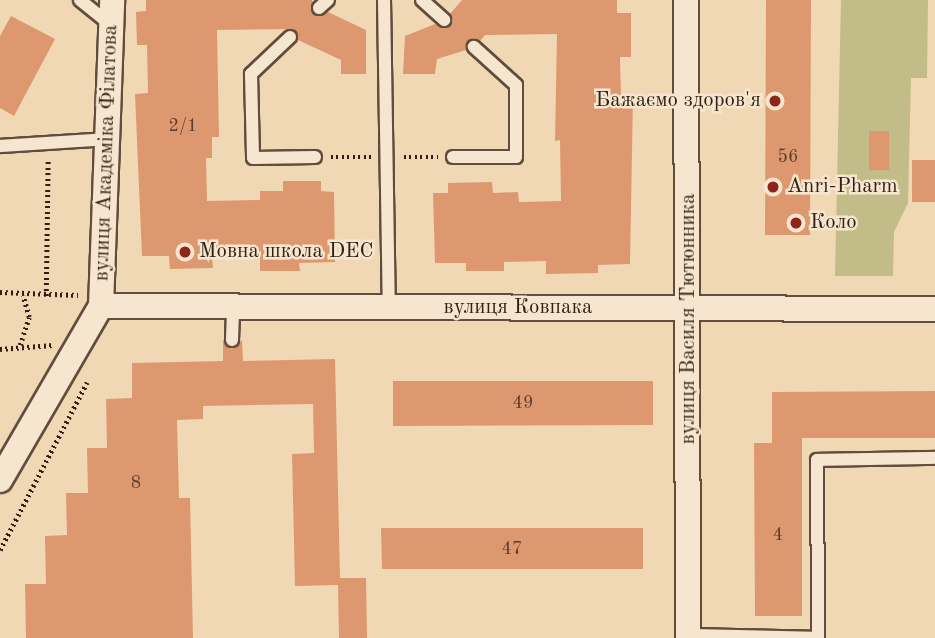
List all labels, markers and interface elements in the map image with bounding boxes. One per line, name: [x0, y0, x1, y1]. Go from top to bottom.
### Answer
street label: вулиця Академіка Філатова: [90, 24, 124, 282]
place label: Бажаємо здоров'я: [595, 88, 761, 114]
marker: Бажаємо здоров'я: [767, 93, 783, 109]
house number: 2/1: [169, 115, 197, 137]
house number: 56: [778, 146, 798, 168]
place label: Anri-Pharm: [787, 174, 898, 200]
marker: Anri-Pharm: [765, 179, 781, 195]
street label: вулиця Василя Тютюнника: [676, 194, 702, 444]
place label: Коло: [810, 210, 857, 236]
marker: Коло: [788, 215, 804, 231]
place label: Мовна школа DEC: [199, 239, 374, 265]
marker: Мовна школа DEC: [177, 244, 193, 260]
street label: вулиця Ковпака: [444, 295, 592, 321]
house number: 49: [513, 392, 533, 414]
house number: 8: [131, 472, 141, 494]
house number: 4: [773, 524, 783, 546]
house number: 47: [502, 538, 522, 560]

